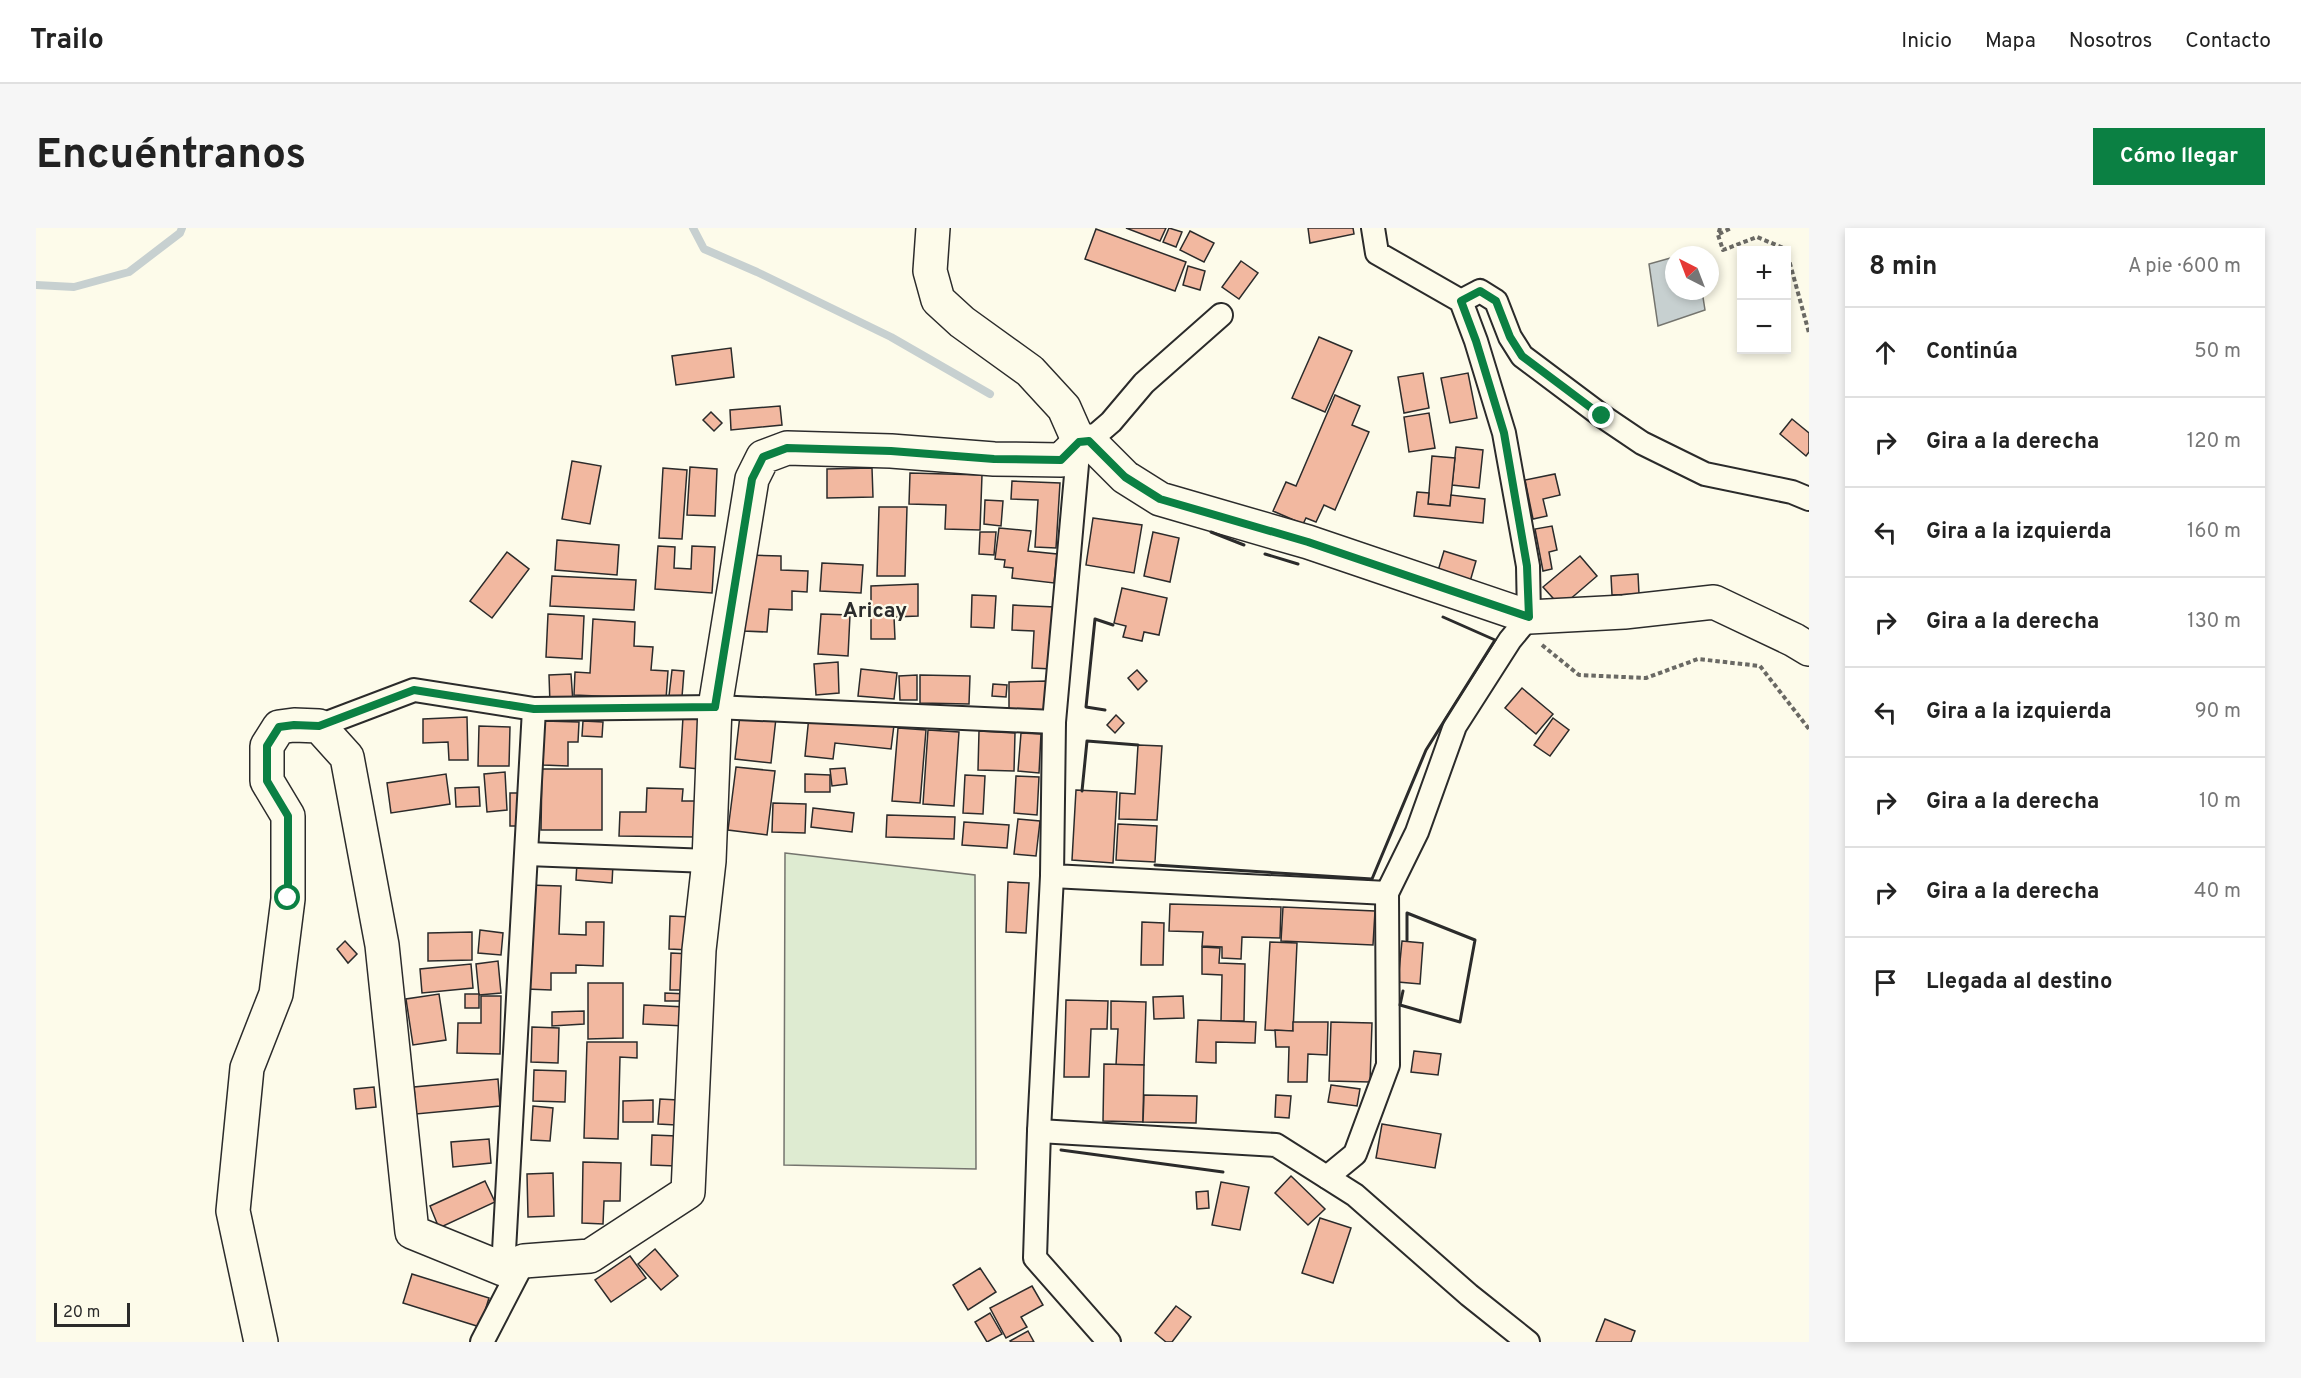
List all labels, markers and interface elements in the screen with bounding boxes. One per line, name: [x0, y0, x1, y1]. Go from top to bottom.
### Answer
text: Trailo: [30, 23, 104, 59]
text: Inicio: [1901, 28, 1952, 55]
text: Mapa: [1985, 28, 2036, 55]
text: Nosotros: [2069, 28, 2152, 55]
text: Contacto: [2185, 28, 2271, 55]
button: Cómo llegar: [2093, 128, 2265, 185]
text: Encuéntranos: [36, 130, 306, 183]
north arrow: [1665, 246, 1719, 300]
map controls: [1737, 246, 1791, 354]
button: +: [1737, 246, 1791, 300]
text: 8 min: [1869, 251, 1937, 284]
text: A pie · 600 m: [2128, 254, 2241, 280]
button: −: [1737, 300, 1791, 354]
icon: ahead: [1869, 336, 1902, 369]
text: Continúa: [1926, 339, 2018, 366]
text: 50 m: [2194, 339, 2241, 365]
route end: [1588, 402, 1614, 428]
icon: right: [1869, 426, 1902, 459]
text: Gira a la derecha: [1926, 429, 2099, 456]
text: 120 m: [2187, 429, 2241, 455]
icon: left: [1869, 516, 1902, 549]
text: Gira a la izquierda: [1926, 519, 2112, 546]
text: 160 m: [2187, 519, 2241, 545]
district label: Aricay: [843, 598, 907, 625]
icon: right: [1869, 606, 1902, 639]
text: Gira a la derecha: [1926, 609, 2099, 636]
text: 130 m: [2187, 609, 2241, 635]
icon: left: [1869, 696, 1902, 729]
text: Gira a la izquierda: [1926, 699, 2112, 726]
text: 90 m: [2195, 699, 2241, 725]
icon: right: [1869, 786, 1902, 819]
text: Gira a la derecha: [1926, 789, 2099, 816]
text: 10 m: [2199, 789, 2241, 815]
icon: right: [1869, 876, 1902, 909]
text: Gira a la derecha: [1926, 879, 2099, 906]
text: 40 m: [2194, 879, 2241, 905]
route start: [274, 884, 300, 910]
icon: arrive: [1869, 966, 1902, 999]
text: Llegada al destino: [1926, 969, 2112, 996]
scale bar: [54, 1300, 130, 1328]
text: 20 m: [63, 1303, 100, 1323]

